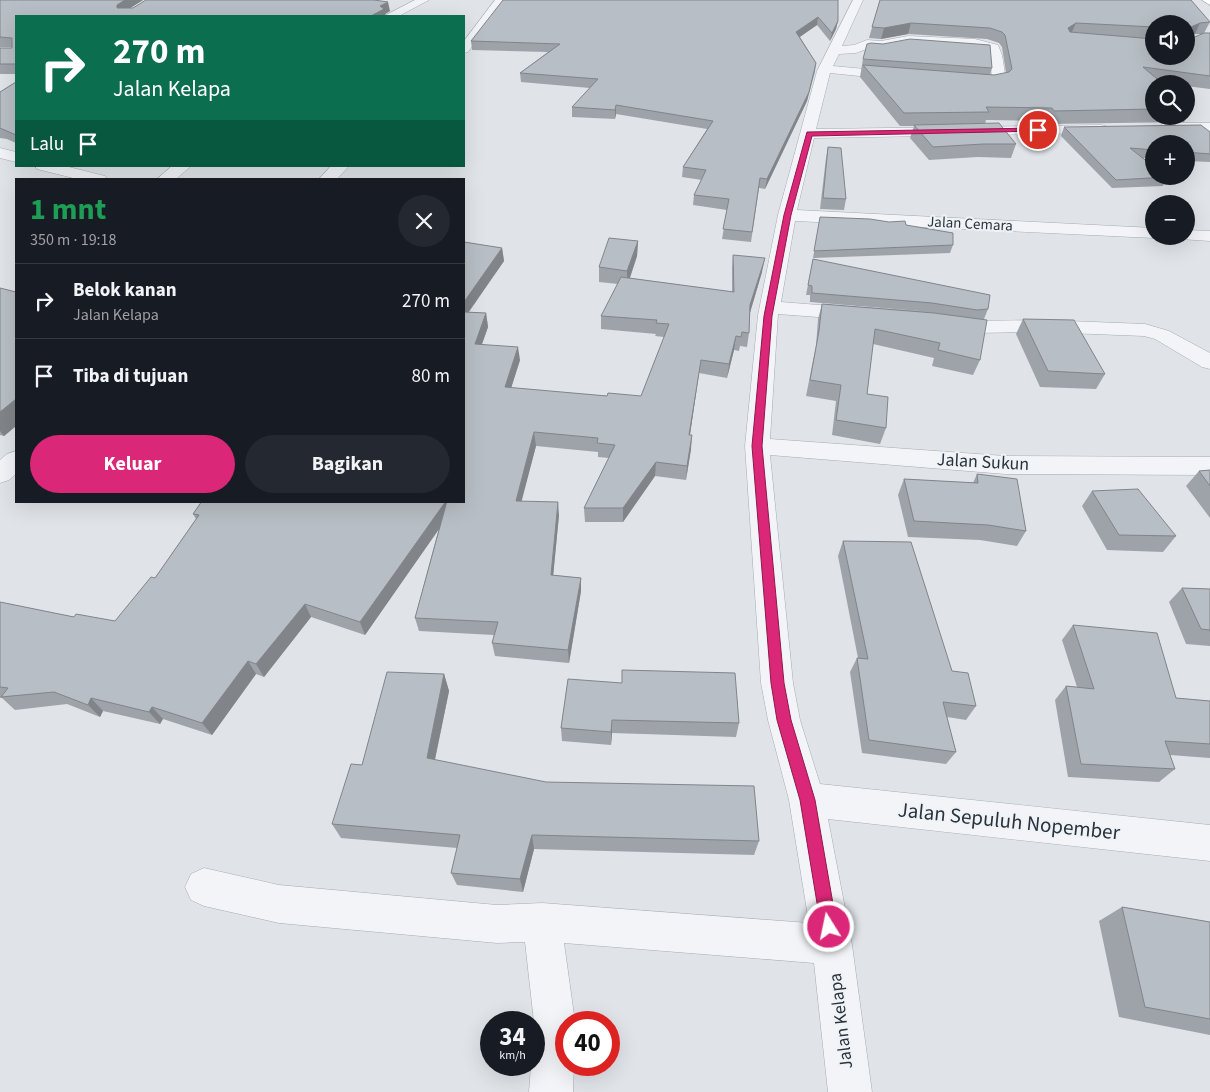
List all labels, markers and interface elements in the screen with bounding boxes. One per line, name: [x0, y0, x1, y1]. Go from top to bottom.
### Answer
map controls: [1145, 15, 1195, 245]
button: sound: [1145, 15, 1195, 65]
text: 270 m: [113, 27, 205, 77]
icon: right: [30, 35, 95, 100]
text: Jalan Kelapa: [113, 73, 231, 105]
button: search: [1145, 75, 1195, 125]
pin: [1017, 109, 1059, 151]
icon: arrive: [1024, 116, 1052, 144]
icon: arrive: [74, 130, 102, 158]
text: Lalu: [30, 131, 64, 158]
button: +: [1145, 135, 1195, 185]
text: 1 mnt: [30, 188, 106, 231]
button: close: [398, 195, 450, 247]
button: −: [1145, 195, 1195, 245]
street label: Jalan Cemara: [927, 211, 1013, 237]
text: 350 m · 19:18: [30, 229, 117, 251]
text: Belok kanan: [73, 277, 177, 304]
icon: right: [30, 287, 58, 315]
text: 270 m: [402, 288, 450, 315]
text: Jalan Kelapa: [73, 304, 159, 326]
icon: arrive: [30, 362, 58, 390]
text: Tiba di tujuan: [73, 363, 188, 390]
text: 80 m: [412, 363, 450, 390]
button: Keluar: [30, 435, 235, 493]
button: Bagikan: [245, 435, 450, 493]
street label: Jalan Sukun: [936, 447, 1030, 477]
street label: Jalan Sepuluh Nopember: [896, 794, 1122, 848]
position arrow: [802, 900, 854, 952]
street label: Jalan Kelapa: [823, 972, 859, 1070]
speed limit sign: 40: [555, 1011, 620, 1076]
text: 34: [499, 1019, 526, 1055]
text: km/h: [499, 1047, 526, 1064]

